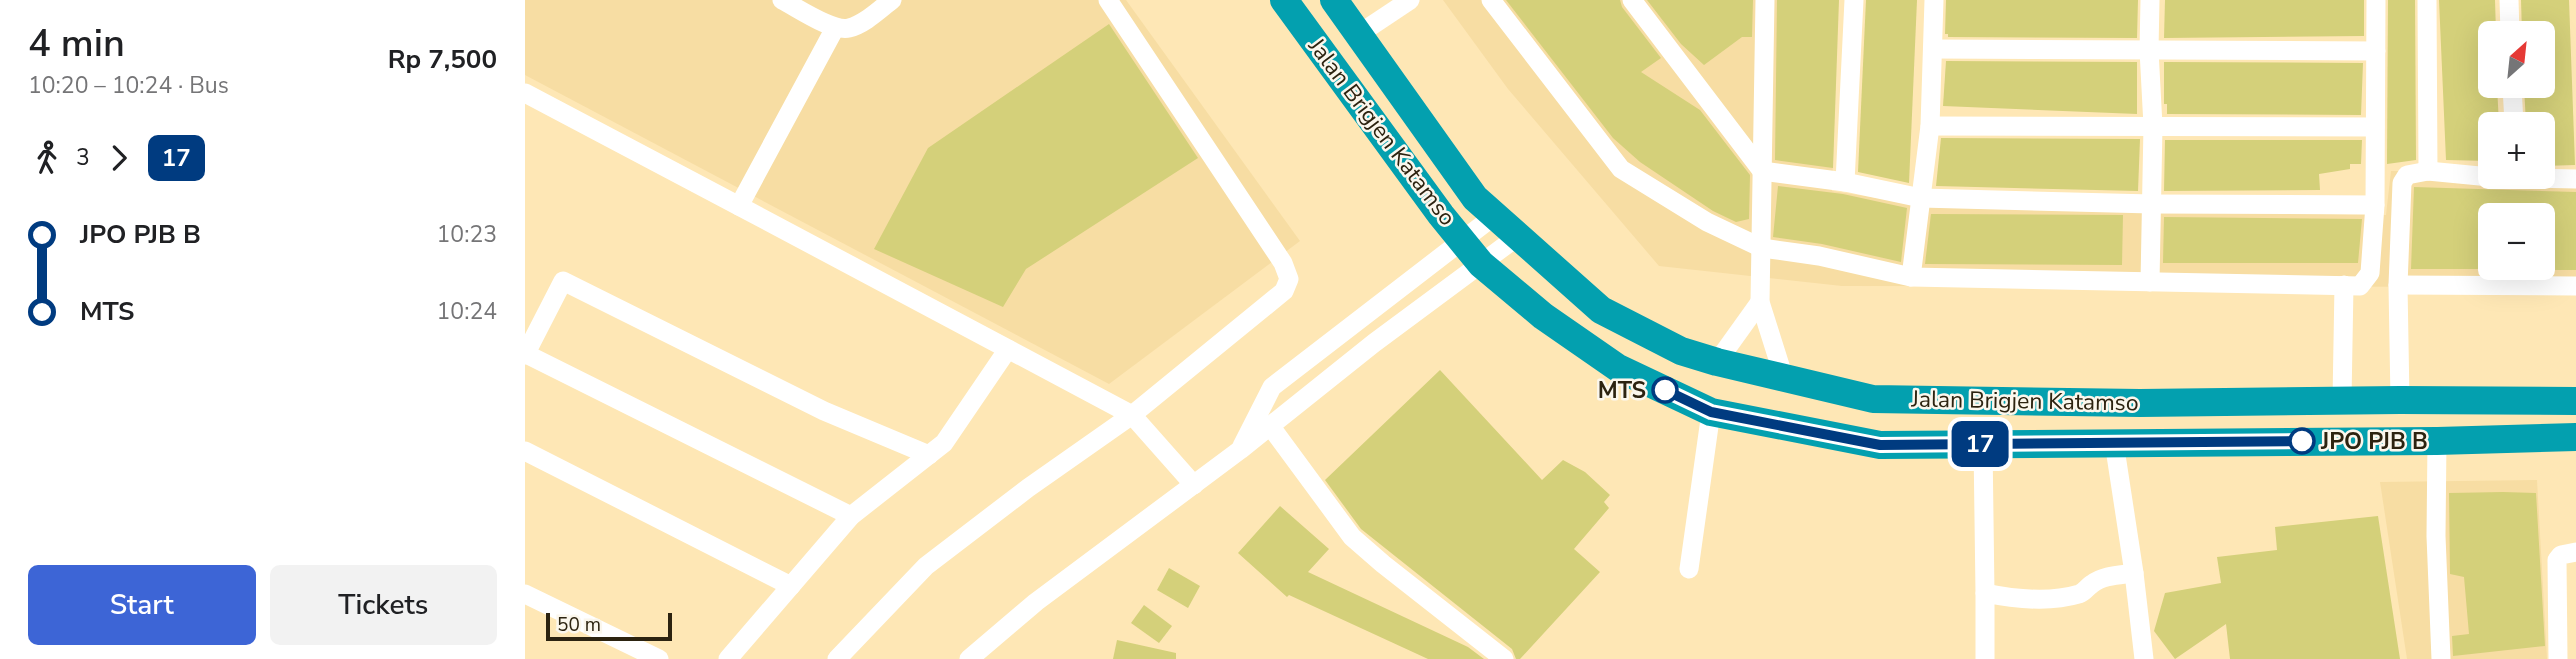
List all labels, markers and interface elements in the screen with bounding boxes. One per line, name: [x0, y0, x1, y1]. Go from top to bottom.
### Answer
text: 4 min: [28, 18, 125, 69]
north arrow: [2478, 21, 2555, 98]
map controls: [2478, 21, 2555, 280]
street label: Jalan Brigjen Katamso: [1301, 31, 1463, 232]
text: Rp 7,500: [388, 42, 497, 77]
text: 10:20 – 10:24 · Bus: [28, 70, 229, 101]
button: +: [2478, 112, 2555, 189]
icon: walk: [28, 139, 66, 177]
icon: forward: [100, 139, 138, 177]
text: 3: [76, 142, 90, 173]
text: 17: [162, 142, 191, 174]
button: −: [2478, 203, 2555, 280]
text: JPO PJB B: [80, 217, 201, 252]
text: 10:23: [437, 219, 497, 250]
text: MTS: [80, 294, 135, 329]
text: 10:24: [437, 296, 497, 327]
place label: MTS: [1598, 375, 1646, 406]
marker: MTS: [1652, 377, 1678, 403]
street label: Jalan Brigjen Katamso: [1910, 384, 2139, 418]
line badge: 17: [1949, 421, 2011, 467]
place label: JPO PJB B: [2320, 426, 2428, 457]
text: 17: [1966, 428, 1994, 460]
marker: JPO PJB B: [2289, 428, 2315, 454]
button: Start: [28, 565, 256, 645]
button: Tickets: [270, 565, 497, 645]
scale bar: [546, 610, 672, 642]
text: 50 m: [557, 612, 601, 638]

